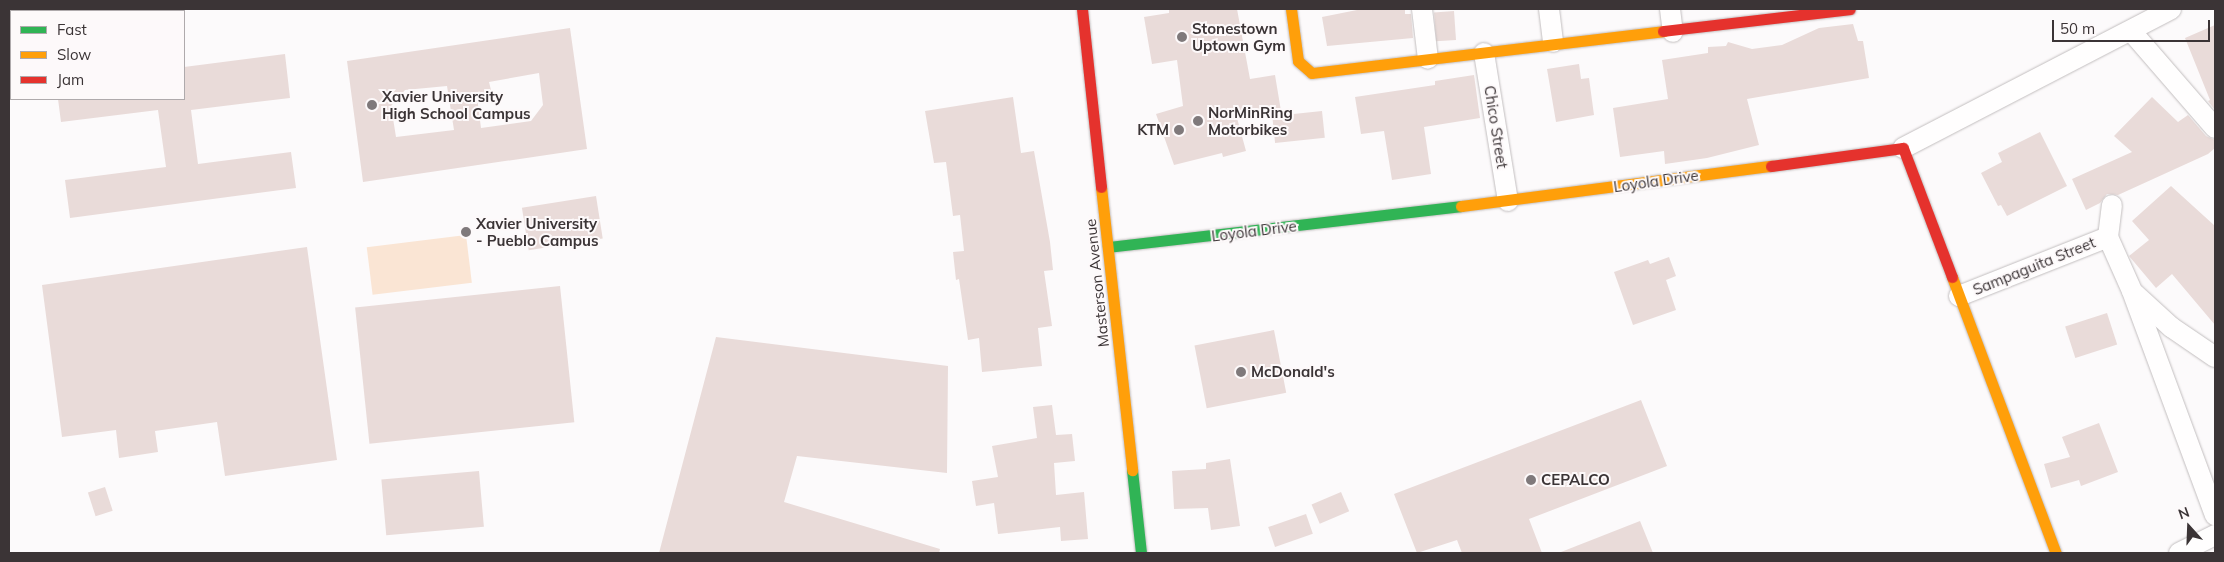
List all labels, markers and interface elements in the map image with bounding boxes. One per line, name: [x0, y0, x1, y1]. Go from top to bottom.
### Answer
legend: [10, 10, 185, 100]
scale bar: [2054, 10, 2212, 42]
place label: Stonestown Uptown Gym: [1192, 19, 1286, 54]
text: 50 m: [2060, 19, 2095, 38]
text: Fast: [57, 20, 87, 39]
marker: Stonestown Uptown Gym: [1176, 31, 1188, 43]
text: Slow: [57, 45, 91, 64]
text: Jam: [57, 70, 84, 89]
street label: Chico Street: [1481, 84, 1511, 170]
place label: Xavier University High School Campus: [382, 87, 531, 122]
marker: Xavier University High School Campus: [366, 99, 378, 111]
place label: NorMinRing Motorbikes: [1208, 103, 1293, 138]
marker: NorMinRing Motorbikes: [1192, 115, 1204, 127]
place label: KTM: [1137, 121, 1169, 139]
marker: KTM: [1173, 124, 1185, 136]
street label: Loyola Drive: [1612, 166, 1700, 196]
place label: Xavier University - Pueblo Campus: [476, 214, 598, 249]
street label: Loyola Drive: [1210, 217, 1298, 245]
street label: Masterson Avenue: [1081, 218, 1113, 348]
marker: Xavier University - Pueblo Campus: [460, 226, 472, 238]
street label: Sampaguita Street: [1970, 233, 2098, 299]
place label: McDonald's: [1251, 363, 1335, 381]
marker: McDonald's: [1235, 366, 1247, 378]
place label: CEPALCO: [1541, 471, 1610, 489]
marker: CEPALCO: [1525, 474, 1537, 486]
north arrow: [2164, 502, 2214, 552]
text: N: [2176, 503, 2192, 523]

